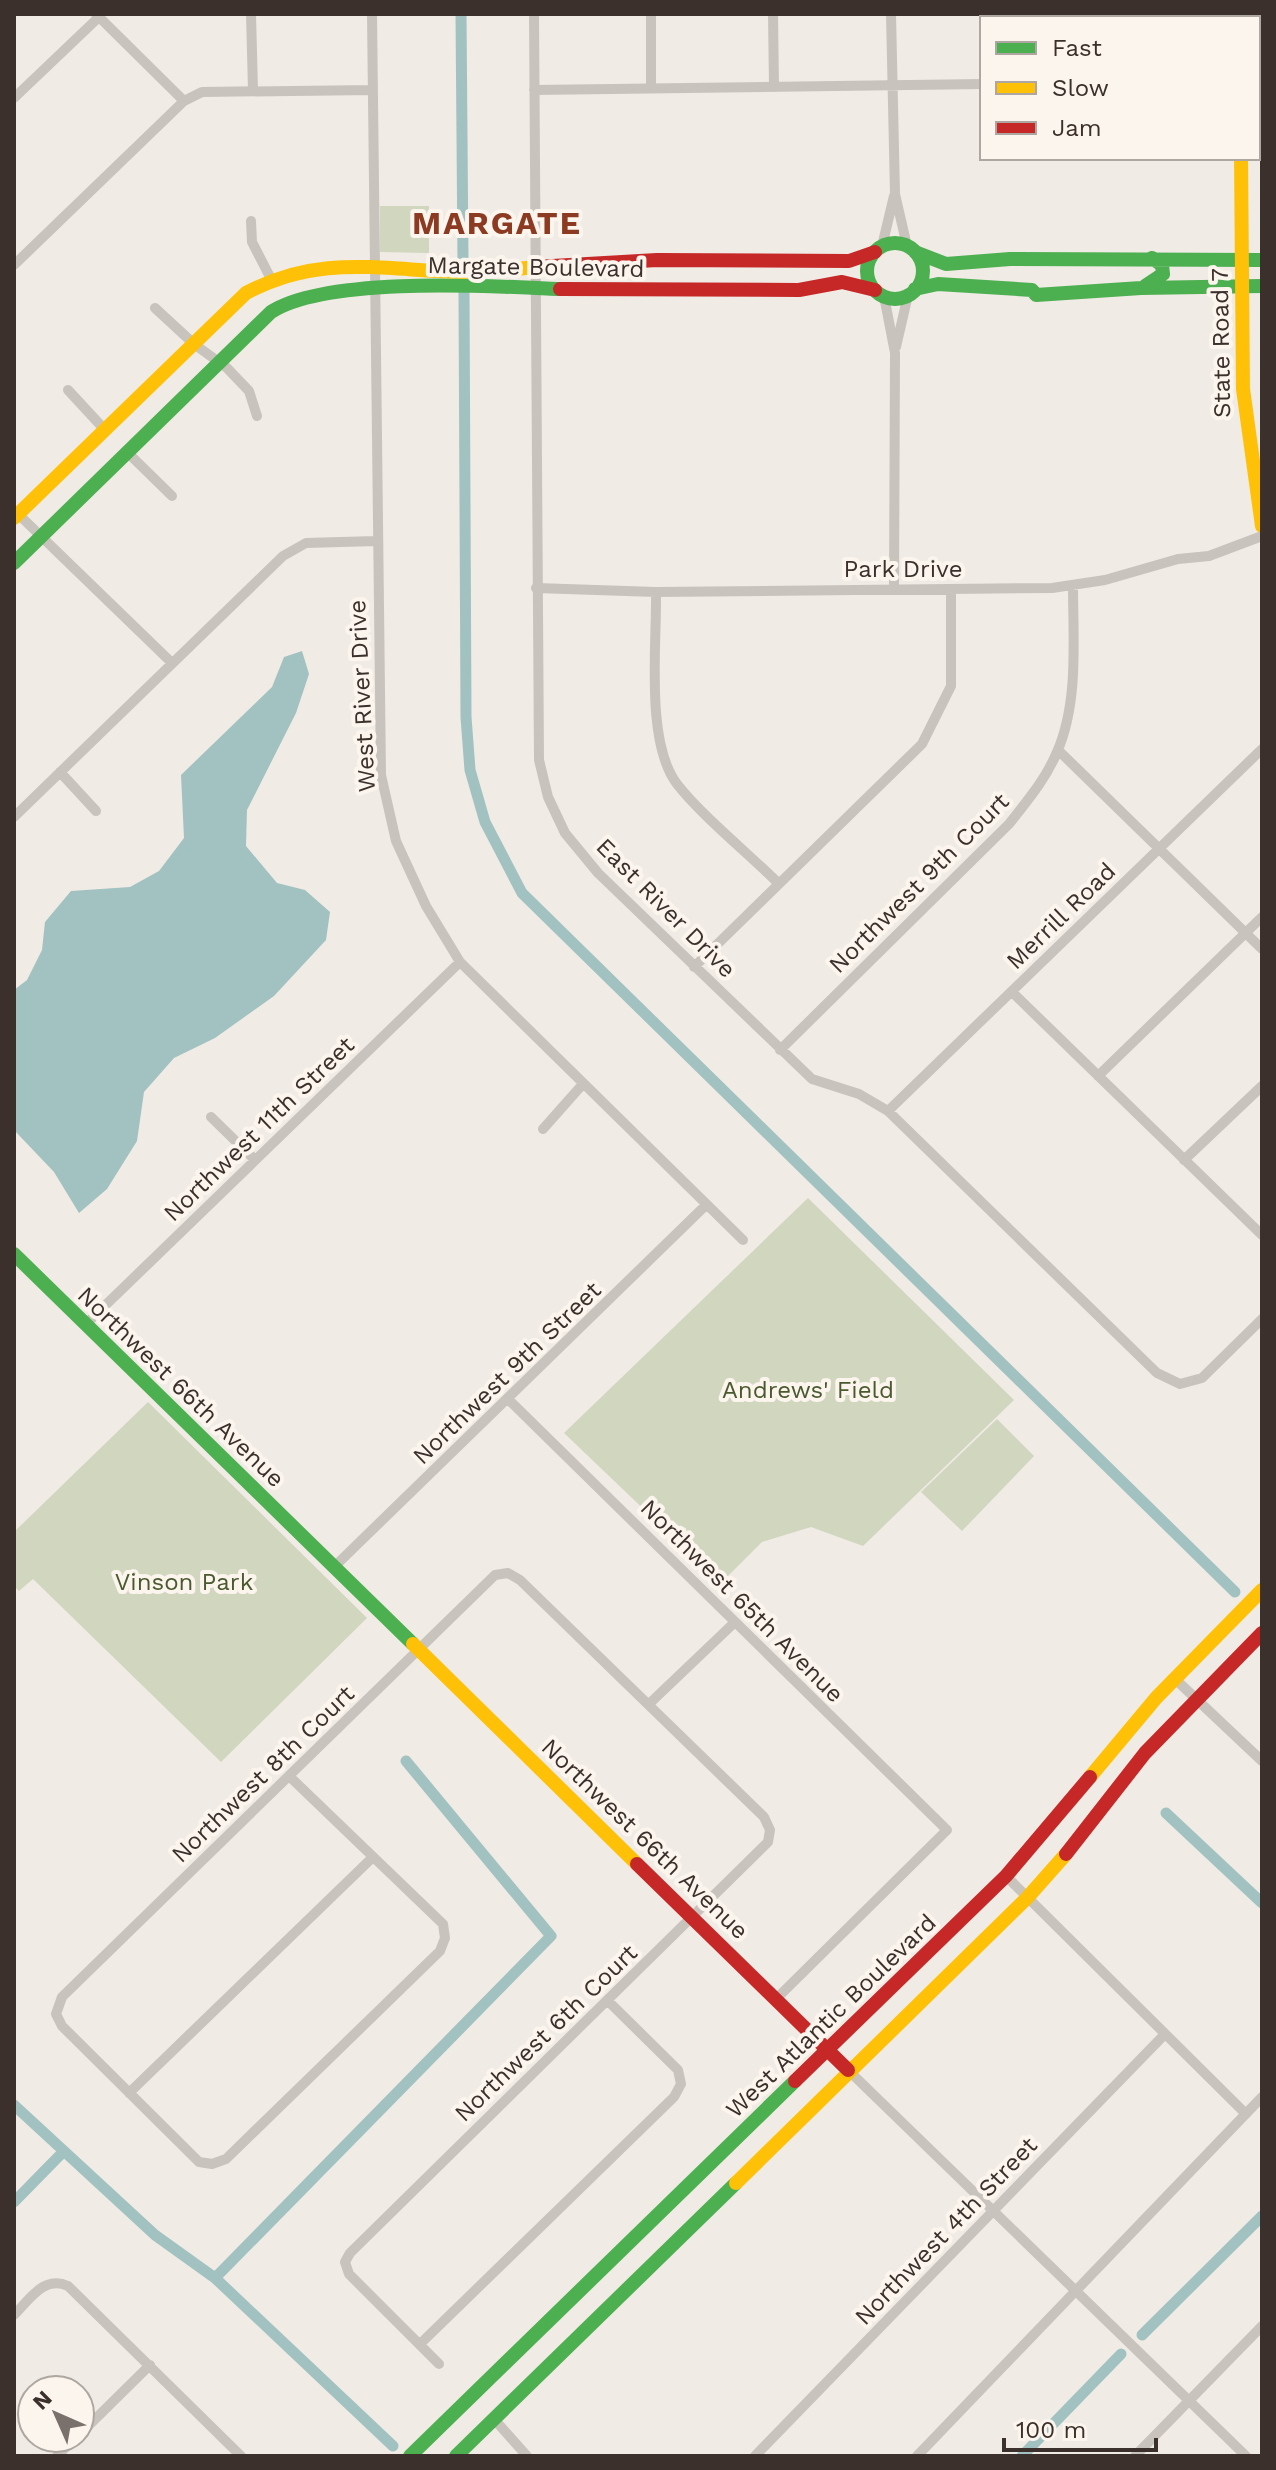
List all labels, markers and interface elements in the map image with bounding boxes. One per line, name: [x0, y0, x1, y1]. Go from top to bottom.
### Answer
legend: [980, 16, 1260, 160]
text: Fast: [1052, 34, 1102, 62]
text: Slow: [1052, 74, 1109, 102]
text: Jam: [1052, 114, 1102, 142]
district label: MARGATE: [412, 204, 582, 242]
street label: Margate Boulevard: [427, 251, 645, 283]
street label: State Road 7: [1206, 268, 1236, 418]
street label: Park Drive: [844, 555, 962, 583]
street label: West River Drive: [343, 599, 381, 793]
street label: Northwest 9th Court: [823, 787, 1015, 979]
street label: East River Drive: [591, 833, 741, 983]
street label: Merrill Road: [1001, 857, 1121, 975]
street label: Northwest 11th Street: [158, 1031, 360, 1227]
street label: Northwest 9th Street: [407, 1276, 607, 1470]
street label: Northwest 66th Avenue: [72, 1281, 290, 1493]
park label: Andrews' Field: [722, 1376, 894, 1404]
street label: Northwest 65th Avenue: [635, 1494, 849, 1708]
park label: Vinson Park: [115, 1568, 254, 1596]
street label: Northwest 8th Court: [166, 1680, 360, 1868]
street label: Northwest 66th Avenue: [536, 1733, 754, 1945]
street label: West Atlantic Boulevard: [720, 1908, 942, 2124]
street label: Northwest 6th Court: [449, 1939, 643, 2127]
street label: Northwest 4th Street: [849, 2131, 1043, 2331]
north arrow: [16, 2374, 96, 2454]
text: N: [28, 2386, 57, 2415]
scale bar: [1004, 2402, 1156, 2452]
text: 100 m: [1016, 2416, 1086, 2444]

